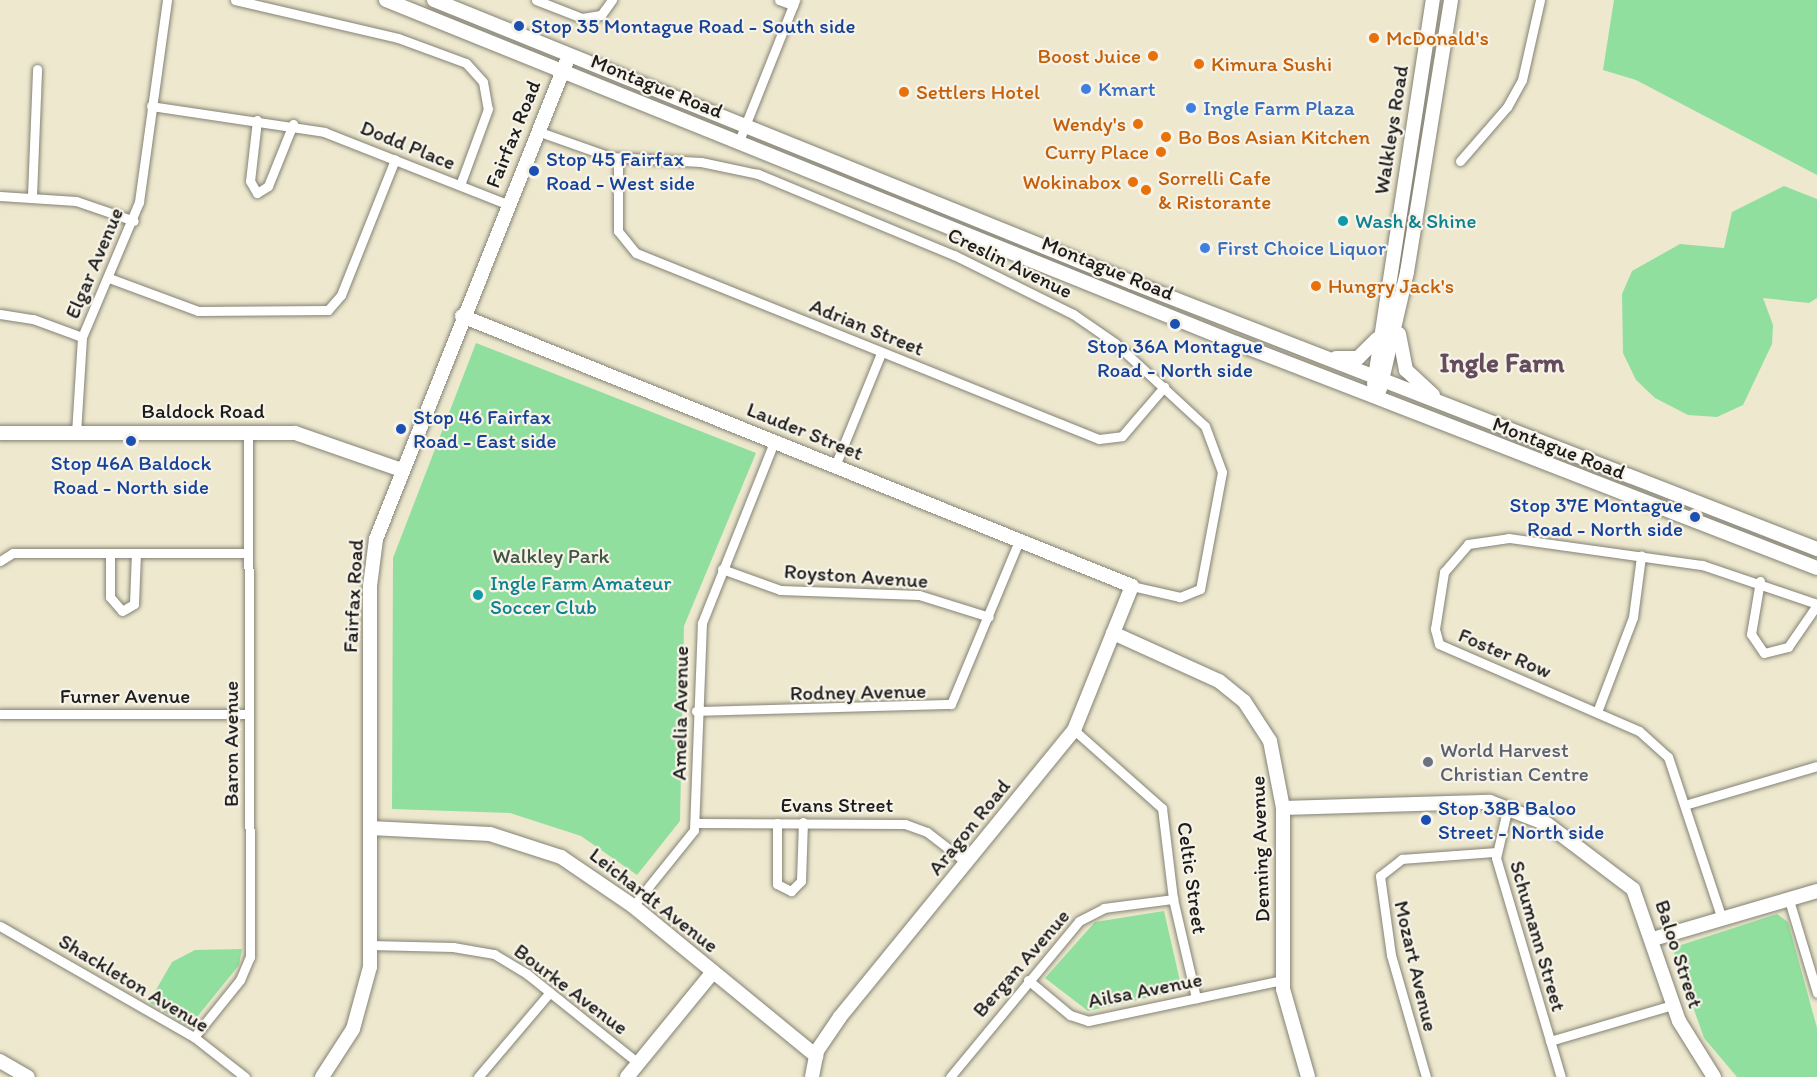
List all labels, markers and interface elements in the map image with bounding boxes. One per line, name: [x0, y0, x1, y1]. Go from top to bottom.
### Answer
place label: Stop 35 Montague Road - South side: [531, 13, 855, 39]
marker: Stop 35 Montague Road - South side: [512, 19, 526, 33]
place label: McDonald's: [1386, 25, 1489, 51]
marker: McDonald's: [1367, 31, 1381, 45]
place label: Boost Juice: [1037, 43, 1141, 69]
street label: Montague Road: [588, 48, 726, 124]
marker: Boost Juice: [1146, 49, 1160, 63]
place label: Kimura Sushi: [1211, 51, 1331, 77]
marker: Kimura Sushi: [1192, 57, 1206, 71]
street label: Walkleys Road: [1368, 64, 1414, 196]
street label: Fairfax Road: [480, 76, 546, 192]
place label: Kmart: [1098, 76, 1156, 102]
place label: Settlers Hotel: [916, 79, 1040, 105]
marker: Kmart: [1079, 82, 1093, 96]
marker: Settlers Hotel: [897, 85, 911, 99]
place label: Ingle Farm Plaza: [1203, 95, 1354, 121]
marker: Ingle Farm Plaza: [1184, 101, 1198, 115]
place label: Wendy's: [1052, 111, 1126, 137]
street label: Dodd Place: [357, 114, 459, 176]
marker: Wendy's: [1131, 117, 1145, 131]
place label: Bo Bos Asian Kitchen: [1178, 124, 1369, 150]
marker: Bo Bos Asian Kitchen: [1159, 130, 1173, 144]
place label: Curry Place: [1045, 139, 1149, 165]
marker: Curry Place: [1154, 145, 1168, 159]
place label: Stop 45 Fairfax Road - West side: [546, 146, 694, 196]
marker: Stop 45 Fairfax Road - West side: [527, 164, 541, 178]
place label: Sorrelli Cafe & Ristorante: [1158, 165, 1271, 215]
place label: Wokinabox: [1023, 169, 1121, 195]
marker: Wokinabox: [1126, 175, 1140, 189]
marker: Sorrelli Cafe & Ristorante: [1139, 183, 1153, 197]
street label: Elgar Avenue: [59, 204, 129, 322]
place label: Wash & Shine: [1355, 208, 1476, 234]
marker: Wash & Shine: [1336, 214, 1350, 228]
street label: Creslin Avenue: [944, 222, 1076, 304]
street label: Montague Road: [1039, 230, 1177, 306]
place label: First Choice Liquor: [1217, 235, 1386, 261]
marker: First Choice Liquor: [1198, 241, 1212, 255]
place label: Hungry Jack's: [1328, 273, 1454, 299]
marker: Hungry Jack's: [1309, 279, 1323, 293]
street label: Adrian Street: [806, 293, 928, 361]
marker: Stop 36A Montague Road - North side: [1168, 317, 1182, 331]
place label: Stop 36A Montague Road - North side: [1087, 333, 1263, 383]
district label: Ingle Farm: [1439, 347, 1565, 379]
street label: Lauder Street: [743, 396, 867, 466]
street label: Baldock Road: [141, 398, 265, 424]
place label: Stop 46 Fairfax Road - East side: [413, 404, 556, 454]
street label: Montague Road: [1489, 411, 1629, 485]
marker: Stop 46 Fairfax Road - East side: [394, 422, 408, 436]
marker: Stop 46A Baldock Road - North side: [124, 434, 138, 448]
place label: Stop 46A Baldock Road - North side: [51, 450, 211, 500]
place label: Stop 37E Montague Road - North side: [1510, 492, 1683, 542]
marker: Stop 37E Montague Road - North side: [1688, 510, 1702, 524]
street label: Fairfax Road: [337, 538, 369, 654]
park label: Walkley Park: [493, 543, 609, 569]
street label: Royston Avenue: [784, 558, 928, 594]
place label: Ingle Farm Amateur Soccer Club: [490, 570, 672, 620]
marker: Ingle Farm Amateur Soccer Club: [471, 588, 485, 602]
street label: Foster Row: [1455, 622, 1555, 684]
street label: Amelia Avenue: [666, 646, 694, 780]
street label: Rodney Avenue: [790, 678, 926, 706]
street label: Baron Avenue: [218, 681, 244, 807]
street label: Furner Avenue: [60, 683, 190, 709]
place label: World Harvest Christian Centre: [1440, 737, 1589, 787]
marker: World Harvest Christian Centre: [1421, 755, 1435, 769]
street label: Aragon Road: [923, 774, 1015, 880]
street label: Denning Avenue: [1245, 776, 1275, 922]
street label: Evans Street: [781, 792, 893, 818]
place label: Stop 38B Baloo Street - North side: [1438, 795, 1604, 845]
marker: Stop 38B Baloo Street - North side: [1419, 813, 1433, 827]
street label: Celtic Street: [1172, 820, 1212, 936]
street label: Leichardt Avenue: [585, 842, 723, 958]
street label: Schumann Street: [1504, 858, 1572, 1014]
street label: Baloo Street: [1650, 897, 1708, 1011]
street label: Mozart Avenue: [1389, 898, 1443, 1034]
street label: Bergan Avenue: [967, 904, 1075, 1022]
street label: Shackleton Avenue: [54, 928, 214, 1038]
street label: Bourke Avenue: [509, 938, 633, 1040]
street label: Ailsa Avenue: [1086, 967, 1204, 1013]

